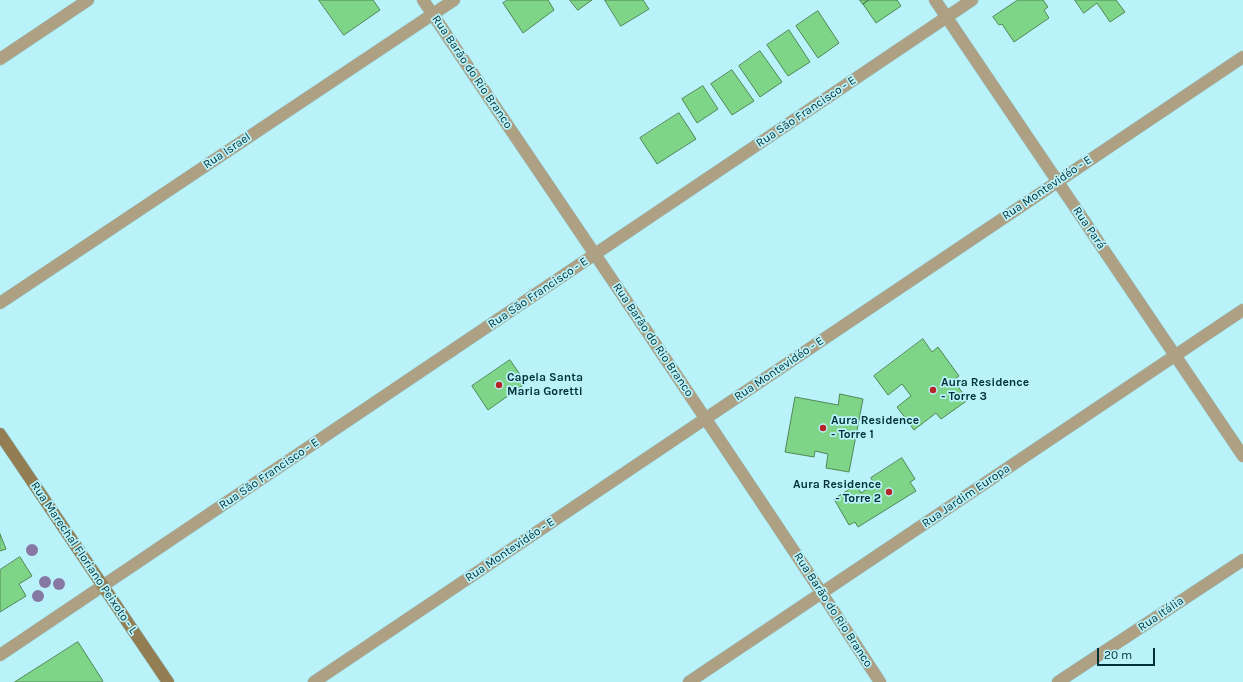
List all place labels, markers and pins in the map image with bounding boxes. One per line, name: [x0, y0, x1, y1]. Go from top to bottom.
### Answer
place label: Capela Santa Maria Goretti: [507, 371, 583, 399]
place label: Aura Residence - Torre 3: [941, 376, 1029, 404]
marker: Capela Santa Maria Goretti: [494, 380, 504, 390]
marker: Aura Residence - Torre 3: [928, 385, 938, 395]
place label: Aura Residence - Torre 1: [831, 414, 919, 442]
marker: Aura Residence - Torre 1: [818, 423, 828, 433]
place label: Aura Residence - Torre 2: [793, 478, 881, 506]
marker: Aura Residence - Torre 2: [884, 487, 894, 497]

